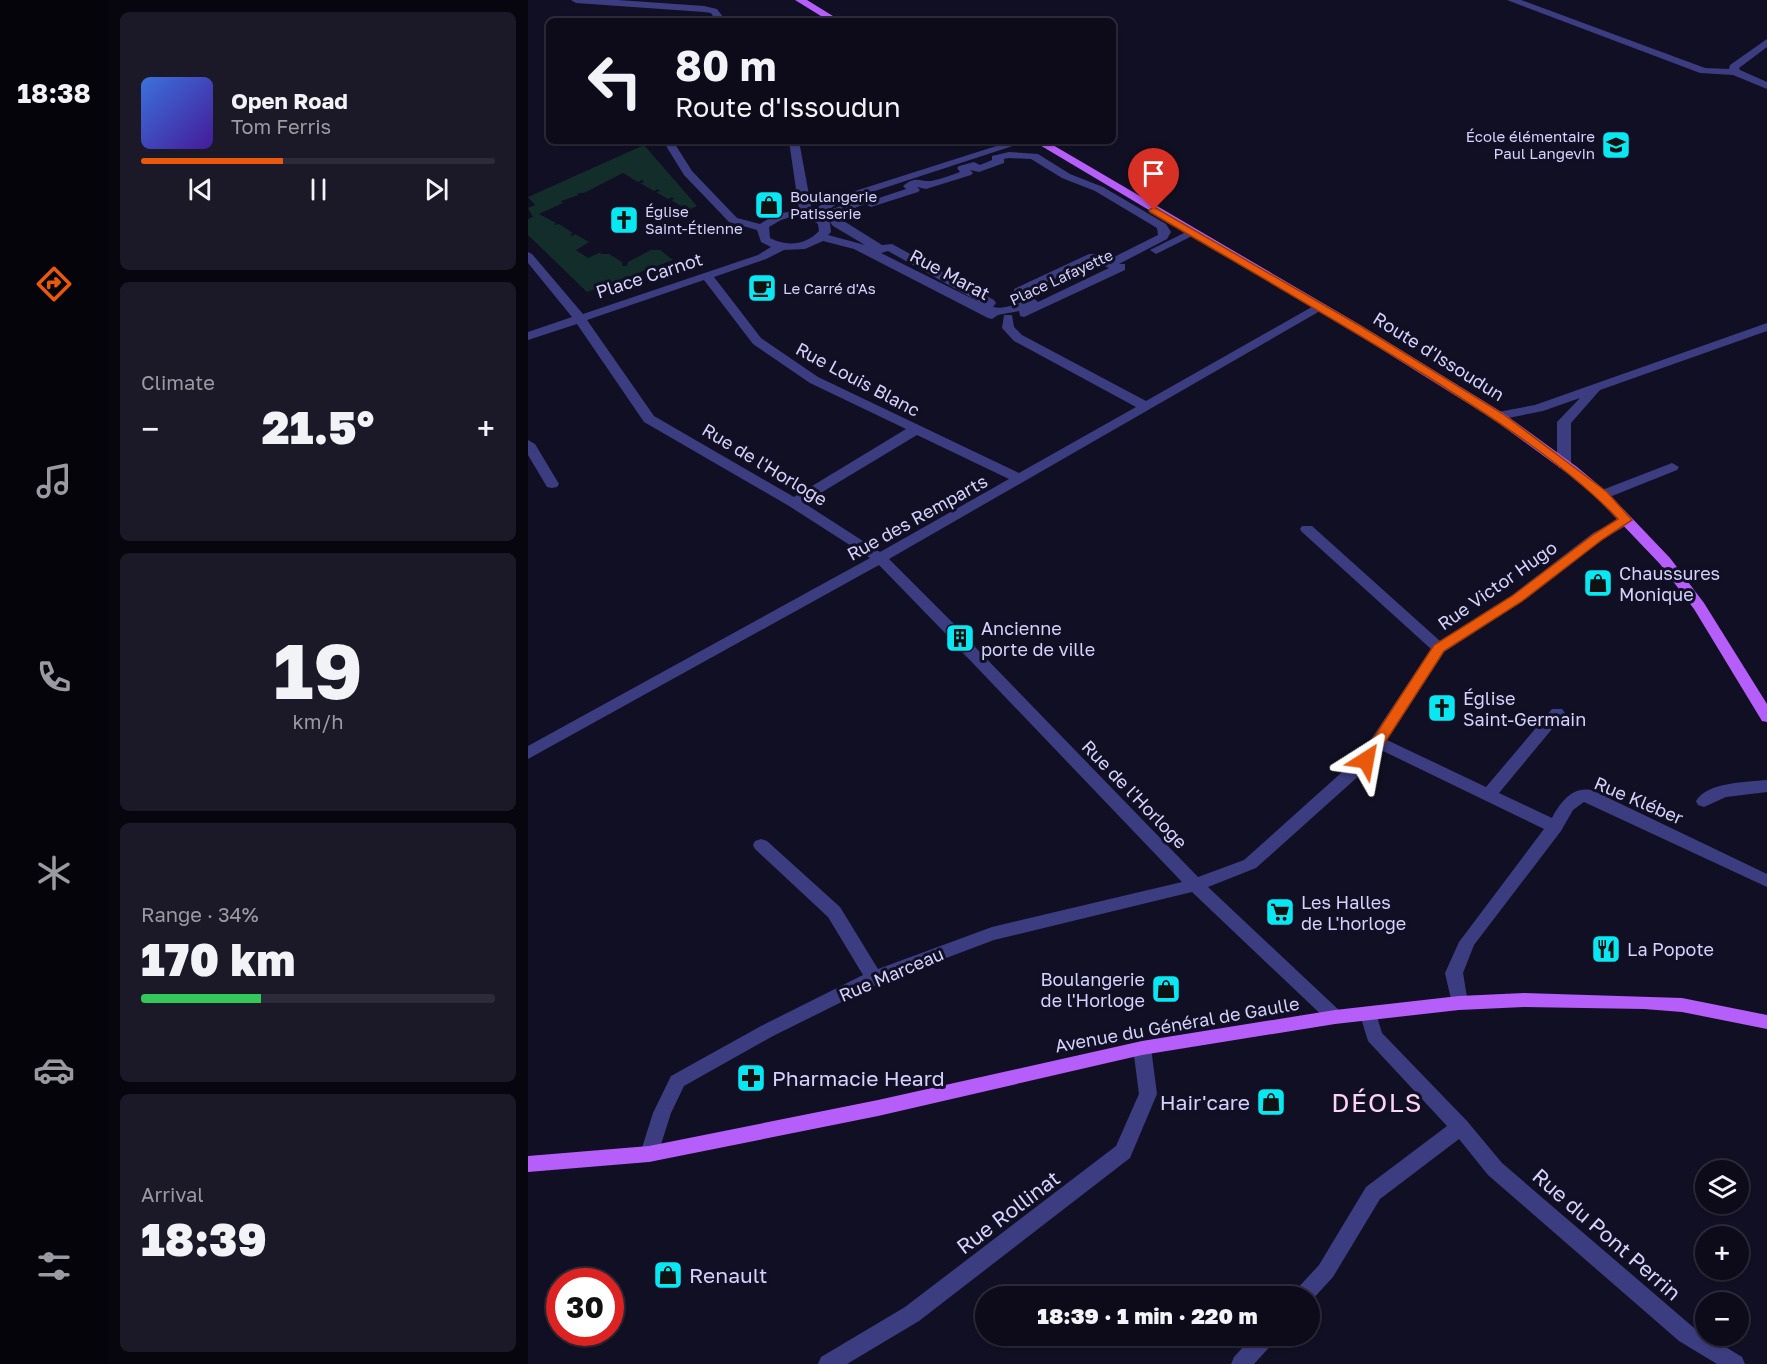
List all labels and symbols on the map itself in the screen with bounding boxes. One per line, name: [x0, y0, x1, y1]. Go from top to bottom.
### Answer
place label: École élémentaire Paul Langevin: [1466, 127, 1595, 162]
school or university icon: École élémentaire Paul Langevin: [1600, 129, 1632, 161]
pin: [1128, 148, 1179, 210]
place label: Boulangerie Patisserie: [790, 187, 877, 222]
shop icon: Boulangerie Patisserie: [753, 189, 785, 221]
place label: Église Saint-Étienne: [645, 202, 743, 237]
church icon: Église Saint-Étienne: [608, 204, 640, 236]
street label: Rue Marat: [906, 244, 994, 304]
street label: Place Lafayette: [1007, 245, 1116, 309]
street label: Place Carnot: [593, 247, 705, 303]
cafe icon: Le Carré d'As: [746, 272, 778, 304]
place label: Le Carré d'As: [783, 279, 876, 297]
street label: Route d'Issoudun: [1369, 307, 1509, 405]
street label: Rue Louis Blanc: [792, 337, 924, 421]
street label: Rue de l'Horloge: [698, 418, 832, 510]
street label: Rue des Remparts: [843, 469, 991, 565]
street label: Rue Victor Hugo: [1433, 536, 1561, 634]
place label: Chaussures Monique: [1619, 562, 1720, 605]
shop icon: Chaussures Monique: [1582, 567, 1614, 599]
place label: Ancienne porte de ville: [981, 617, 1095, 660]
building icon: Ancienne porte de ville: [944, 622, 976, 654]
place label: Église Saint-Germain: [1463, 687, 1586, 730]
church icon: Église Saint-Germain: [1426, 692, 1458, 724]
position arrow: [1334, 728, 1398, 792]
street label: Rue de l'Horloge: [1078, 735, 1192, 853]
street label: Rue Kléber: [1591, 771, 1687, 829]
place label: Les Halles de L'horloge: [1301, 891, 1406, 934]
supermarket icon: Les Halles de L'horloge: [1264, 896, 1296, 928]
restaurant icon: La Popote: [1590, 933, 1622, 965]
place label: La Popote: [1627, 938, 1714, 960]
street label: Rue Marceau: [835, 942, 947, 1006]
place label: Boulangerie de l'Horloge: [1040, 968, 1145, 1011]
shop icon: Boulangerie de l'Horloge: [1150, 973, 1182, 1005]
street label: Avenue du Général de Gaulle: [1053, 992, 1301, 1056]
pharmacy icon: Pharmacie Heard: [735, 1062, 767, 1094]
place label: Pharmacie Heard: [772, 1065, 945, 1091]
shop icon: Hair'care: [1255, 1086, 1287, 1118]
district label: DÉOLS: [1331, 1087, 1423, 1118]
place label: Hair'care: [1160, 1089, 1250, 1115]
street label: Rue du Pont Perrin: [1528, 1163, 1686, 1305]
street label: Rue Rollinat: [951, 1165, 1065, 1259]
shop icon: Renault: [652, 1259, 684, 1291]
place label: Renault: [689, 1262, 767, 1288]
speed limit sign: 30: [546, 1268, 624, 1346]

